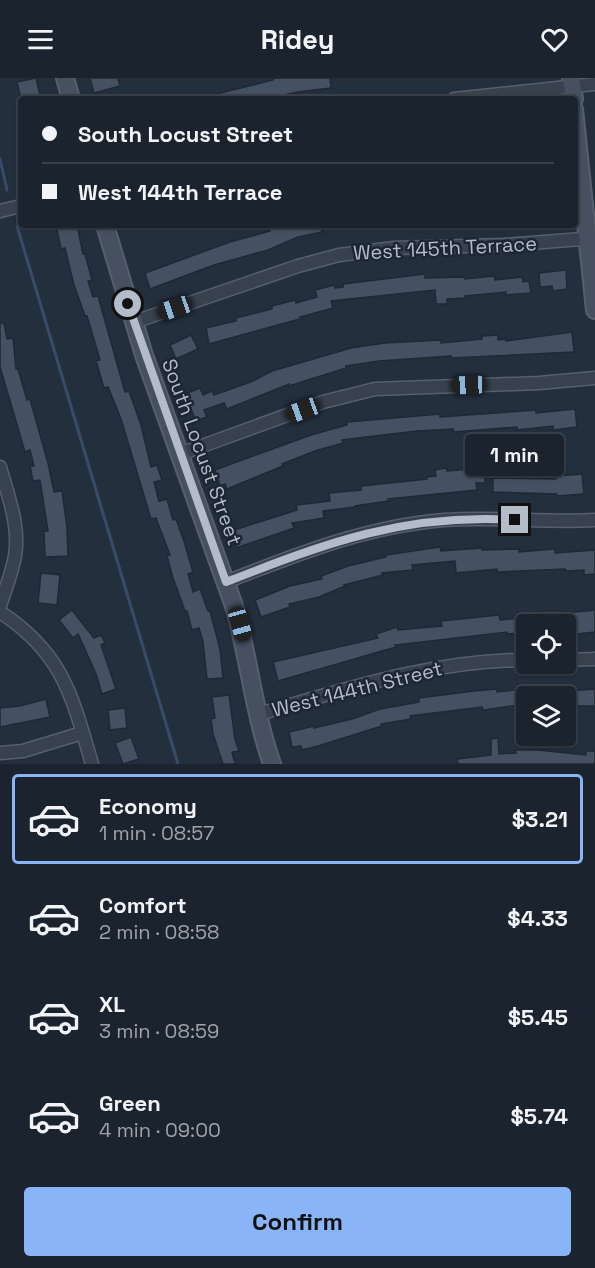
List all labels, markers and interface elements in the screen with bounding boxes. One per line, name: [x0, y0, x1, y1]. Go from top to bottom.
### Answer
text: Ridey: [261, 22, 334, 57]
icon: menu: [24, 23, 57, 56]
icon: heart: [538, 23, 571, 56]
text: South Locust Street: [78, 120, 293, 148]
text: West 144th Terrace: [78, 178, 283, 206]
street label: West 145th Terrace: [352, 230, 538, 266]
route start: [114, 290, 141, 317]
car: [155, 294, 195, 322]
street label: South Locust Street: [156, 355, 248, 549]
car: [451, 375, 487, 395]
car: [283, 395, 323, 425]
callout: 1 min: [466, 433, 564, 475]
text: 1 min: [490, 442, 539, 468]
route end: [501, 506, 528, 533]
car: [226, 604, 254, 644]
map controls: [516, 614, 576, 746]
button: locate: [516, 614, 576, 674]
street label: West 144th Street: [269, 655, 445, 723]
button: layers: [516, 686, 576, 746]
icon: car: [27, 792, 81, 846]
text: Economy: [99, 792, 197, 820]
text: $3.21: [512, 805, 568, 833]
text: 1 min · 08:57: [99, 820, 214, 846]
icon: car: [27, 891, 81, 945]
text: Comfort: [99, 891, 187, 919]
text: $4.33: [507, 904, 568, 932]
text: 2 min · 08:58: [99, 919, 219, 945]
icon: car: [27, 990, 81, 1044]
text: XL: [99, 990, 125, 1018]
text: $5.45: [508, 1003, 568, 1031]
text: 3 min · 08:59: [99, 1018, 219, 1044]
icon: car: [27, 1089, 81, 1143]
text: Green: [99, 1089, 161, 1117]
text: $5.74: [510, 1102, 568, 1130]
text: 4 min · 09:00: [99, 1117, 221, 1143]
button: Confirm: [24, 1187, 571, 1256]

